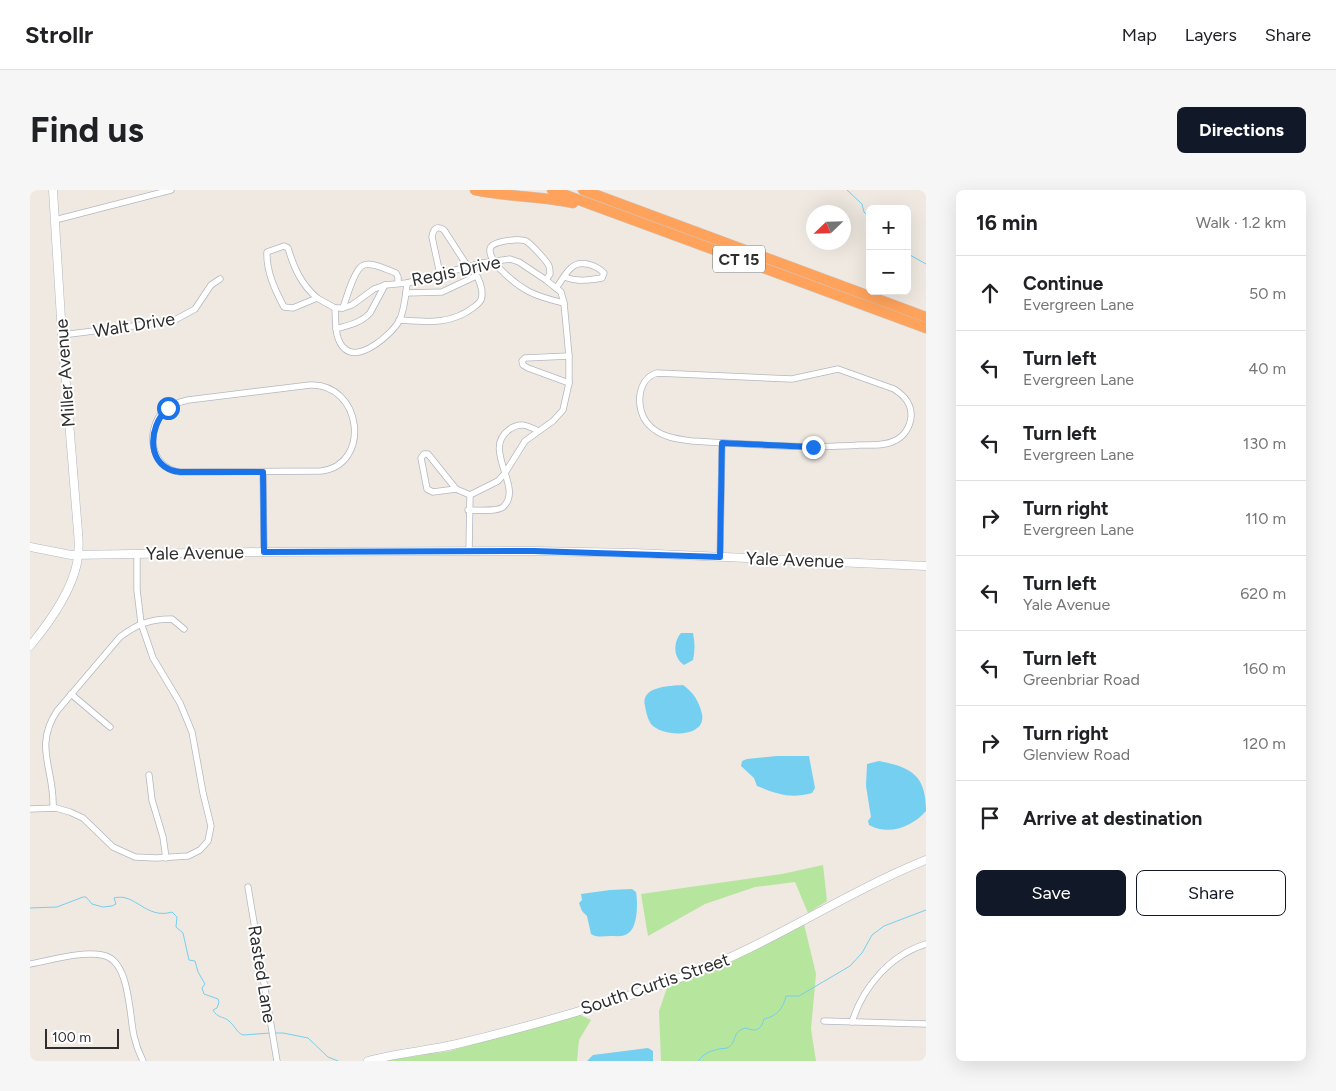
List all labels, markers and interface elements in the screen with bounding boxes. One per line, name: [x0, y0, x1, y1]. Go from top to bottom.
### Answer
text: Strollr: [25, 20, 93, 49]
text: Map: [1122, 24, 1157, 46]
text: Layers: [1185, 24, 1237, 46]
text: Share: [1265, 24, 1311, 46]
button: Directions: [1177, 107, 1306, 153]
text: Find us: [30, 109, 144, 151]
north arrow: [806, 205, 851, 250]
map controls: [866, 205, 911, 295]
button: +: [866, 205, 911, 250]
text: 16 min: [976, 210, 1038, 235]
text: Walk · 1.2 km: [1196, 213, 1286, 232]
road number: CT 15: [713, 246, 765, 272]
button: −: [866, 250, 911, 295]
street label: Regis Drive: [410, 251, 503, 291]
text: Continue: [1023, 272, 1103, 295]
icon: ahead: [976, 279, 1004, 307]
text: 50 m: [1249, 284, 1286, 303]
text: Evergreen Lane: [1023, 295, 1134, 314]
street label: Walt Drive: [92, 308, 177, 342]
street label: Miller Avenue: [50, 318, 80, 428]
text: Turn left: [1023, 347, 1097, 370]
icon: left: [976, 354, 1004, 382]
text: 40 m: [1248, 359, 1286, 378]
text: Evergreen Lane: [1023, 370, 1134, 389]
route start: [157, 397, 180, 420]
text: Turn left: [1023, 422, 1097, 445]
icon: left: [976, 429, 1004, 457]
text: 130 m: [1243, 434, 1286, 453]
route end: [802, 436, 825, 459]
text: Evergreen Lane: [1023, 445, 1134, 464]
text: Turn right: [1023, 497, 1109, 520]
icon: right: [976, 504, 1004, 532]
text: 110 m: [1245, 509, 1286, 528]
text: Evergreen Lane: [1023, 520, 1134, 539]
street label: Yale Avenue: [146, 541, 244, 565]
street label: Yale Avenue: [746, 547, 845, 573]
text: Turn left: [1023, 572, 1097, 595]
icon: left: [976, 579, 1004, 607]
text: 620 m: [1240, 584, 1286, 603]
text: Yale Avenue: [1023, 595, 1110, 614]
text: Turn left: [1023, 647, 1097, 670]
icon: left: [976, 654, 1004, 682]
text: 160 m: [1243, 659, 1286, 678]
text: Greenbriar Road: [1023, 670, 1140, 689]
text: Turn right: [1023, 722, 1109, 745]
icon: right: [976, 729, 1004, 757]
text: 120 m: [1243, 734, 1286, 753]
text: Glenview Road: [1023, 745, 1130, 764]
icon: arrive: [976, 804, 1004, 832]
text: Arrive at destination: [1023, 807, 1202, 830]
button: Save: [976, 870, 1126, 916]
button: Share: [1136, 870, 1286, 916]
street label: Rasted Lane: [243, 923, 281, 1025]
street label: South Curtis Street: [578, 948, 733, 1020]
scale bar: [45, 1026, 119, 1049]
text: 100 m: [52, 1029, 91, 1046]

